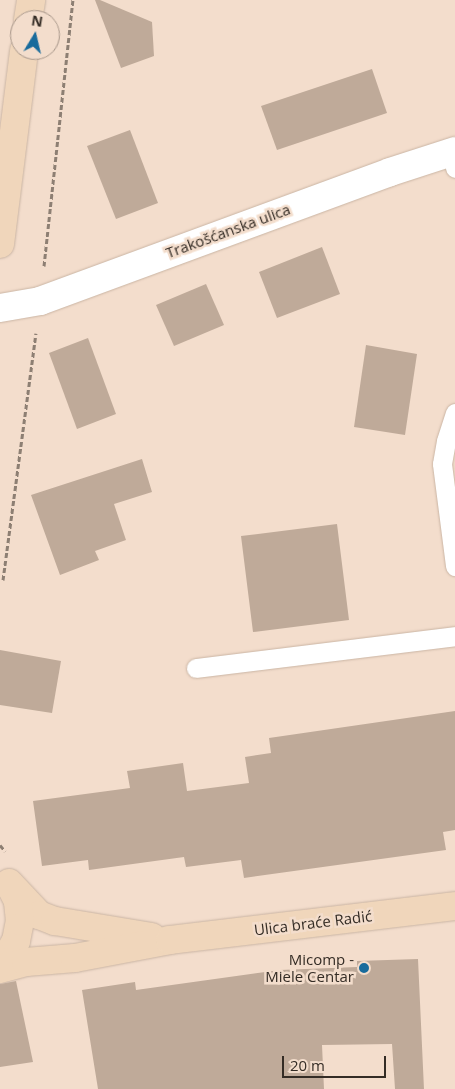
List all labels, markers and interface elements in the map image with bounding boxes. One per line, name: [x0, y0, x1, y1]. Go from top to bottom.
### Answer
north arrow: [10, 10, 60, 60]
text: N: [30, 10, 44, 31]
street label: Trakošćanska ulica: [163, 200, 293, 262]
street label: Ulica braće Radić: [253, 907, 373, 939]
place label: Micomp - Miele Centar: [265, 950, 354, 985]
marker: Micomp - Miele Centar: [358, 962, 370, 974]
scale bar: [285, 1046, 389, 1078]
text: 20 m: [290, 1055, 325, 1075]

